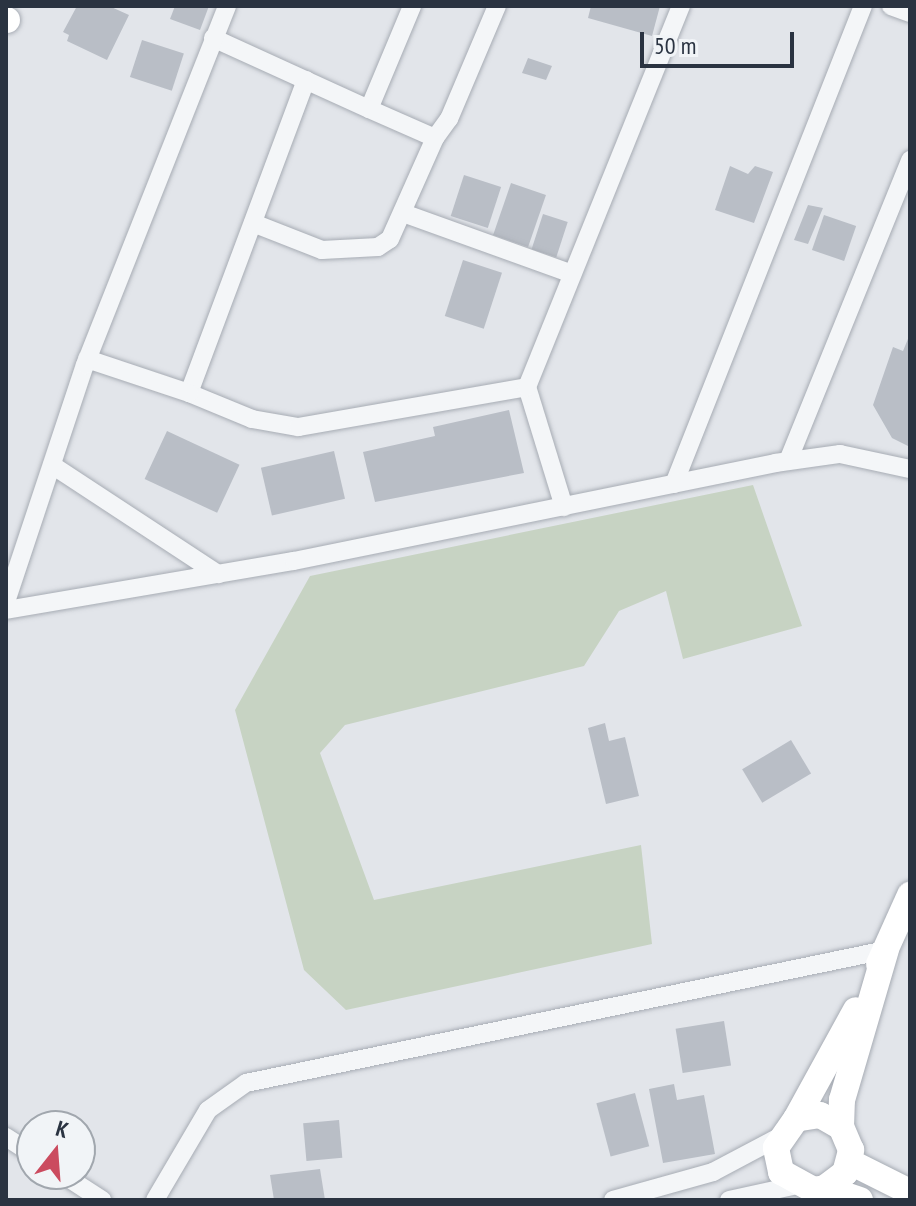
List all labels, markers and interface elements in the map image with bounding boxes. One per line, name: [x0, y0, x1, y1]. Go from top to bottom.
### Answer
scale bar: [644, 16, 798, 66]
text: 50 m: [654, 30, 696, 61]
north arrow: [16, 1110, 96, 1190]
text: K: [53, 1114, 72, 1144]

